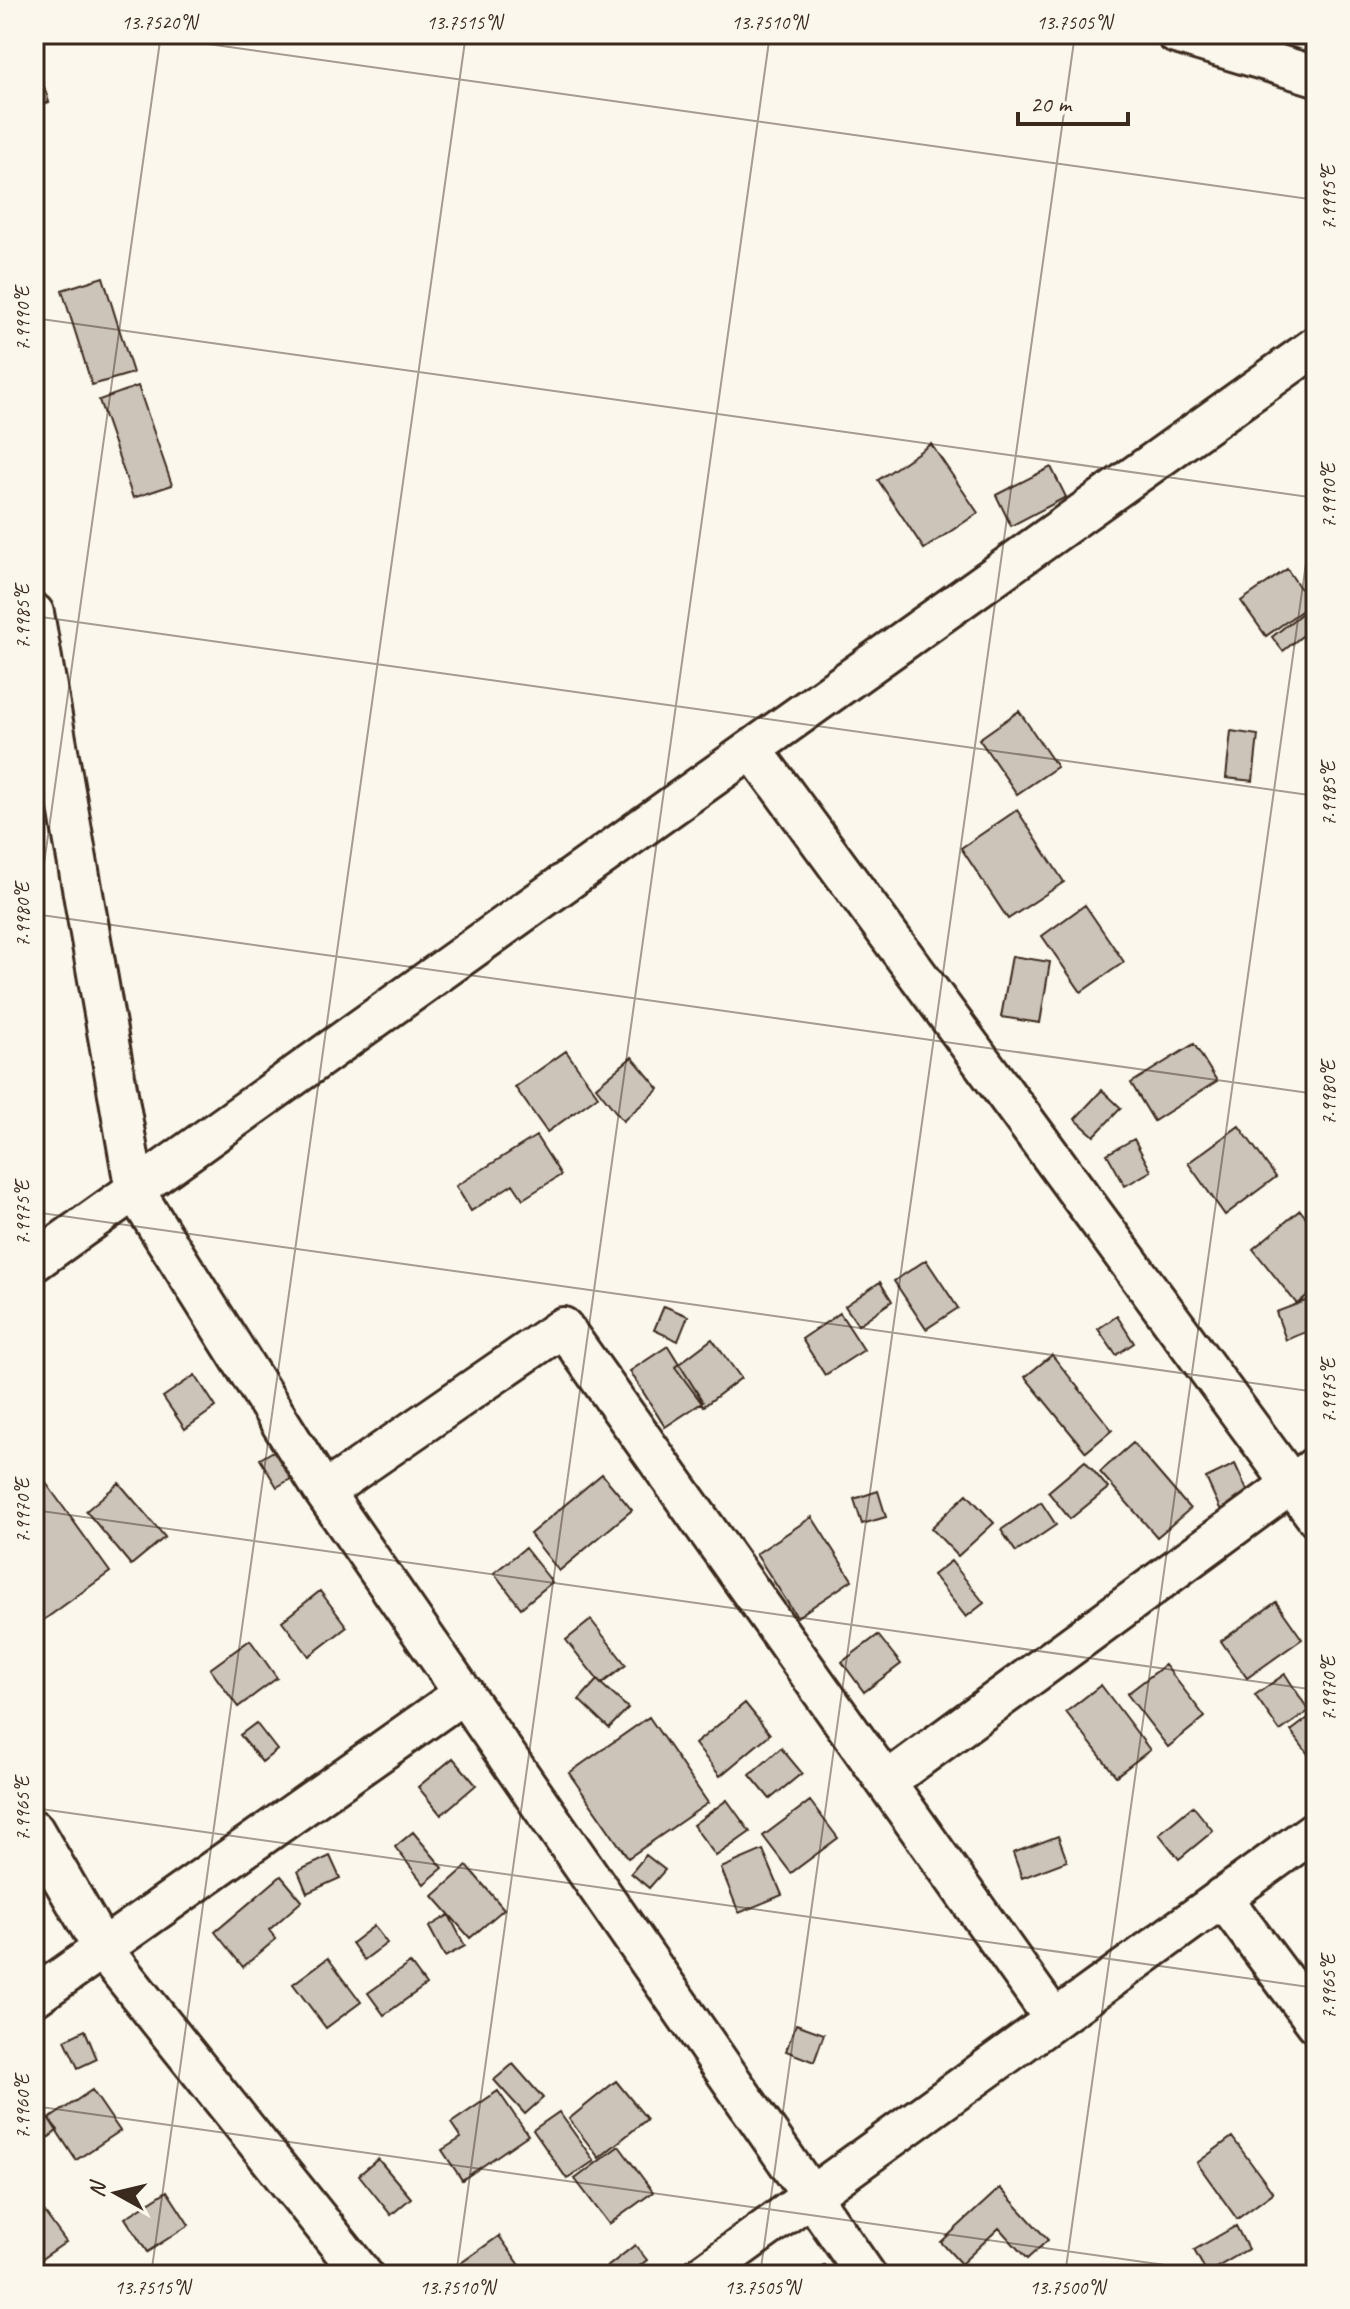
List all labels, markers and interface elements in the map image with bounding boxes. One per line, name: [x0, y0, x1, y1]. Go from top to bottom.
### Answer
text: 13.7520°N: [121, 10, 200, 35]
text: 13.7515°N: [426, 10, 505, 35]
text: 13.7510°N: [731, 10, 810, 35]
text: 13.7505°N: [1036, 10, 1115, 35]
scale bar: [1018, 76, 1128, 126]
text: 20 m: [1030, 89, 1073, 119]
text: 7.9995°E: [1316, 163, 1341, 231]
text: 7.9990°E: [10, 284, 35, 352]
text: 7.9990°E: [1316, 461, 1341, 529]
text: 7.9985°E: [10, 582, 35, 650]
text: 7.9985°E: [1316, 759, 1341, 827]
text: 7.9980°E: [10, 880, 35, 948]
text: 7.9980°E: [1316, 1058, 1341, 1126]
text: 7.9975°E: [10, 1178, 35, 1246]
text: 7.9975°E: [1316, 1356, 1341, 1424]
text: 7.9970°E: [10, 1476, 35, 1544]
text: 7.9970°E: [1316, 1654, 1341, 1722]
text: 7.9965°E: [10, 1774, 35, 1842]
text: 7.9965°E: [1316, 1952, 1341, 2020]
text: 7.9960°E: [10, 2072, 35, 2140]
north arrow: [76, 2153, 156, 2233]
text: N: [82, 2178, 112, 2199]
text: 13.7515°N: [114, 2275, 193, 2300]
text: 13.7510°N: [419, 2275, 498, 2300]
text: 13.7505°N: [724, 2275, 803, 2300]
text: 13.7500°N: [1029, 2275, 1108, 2300]

